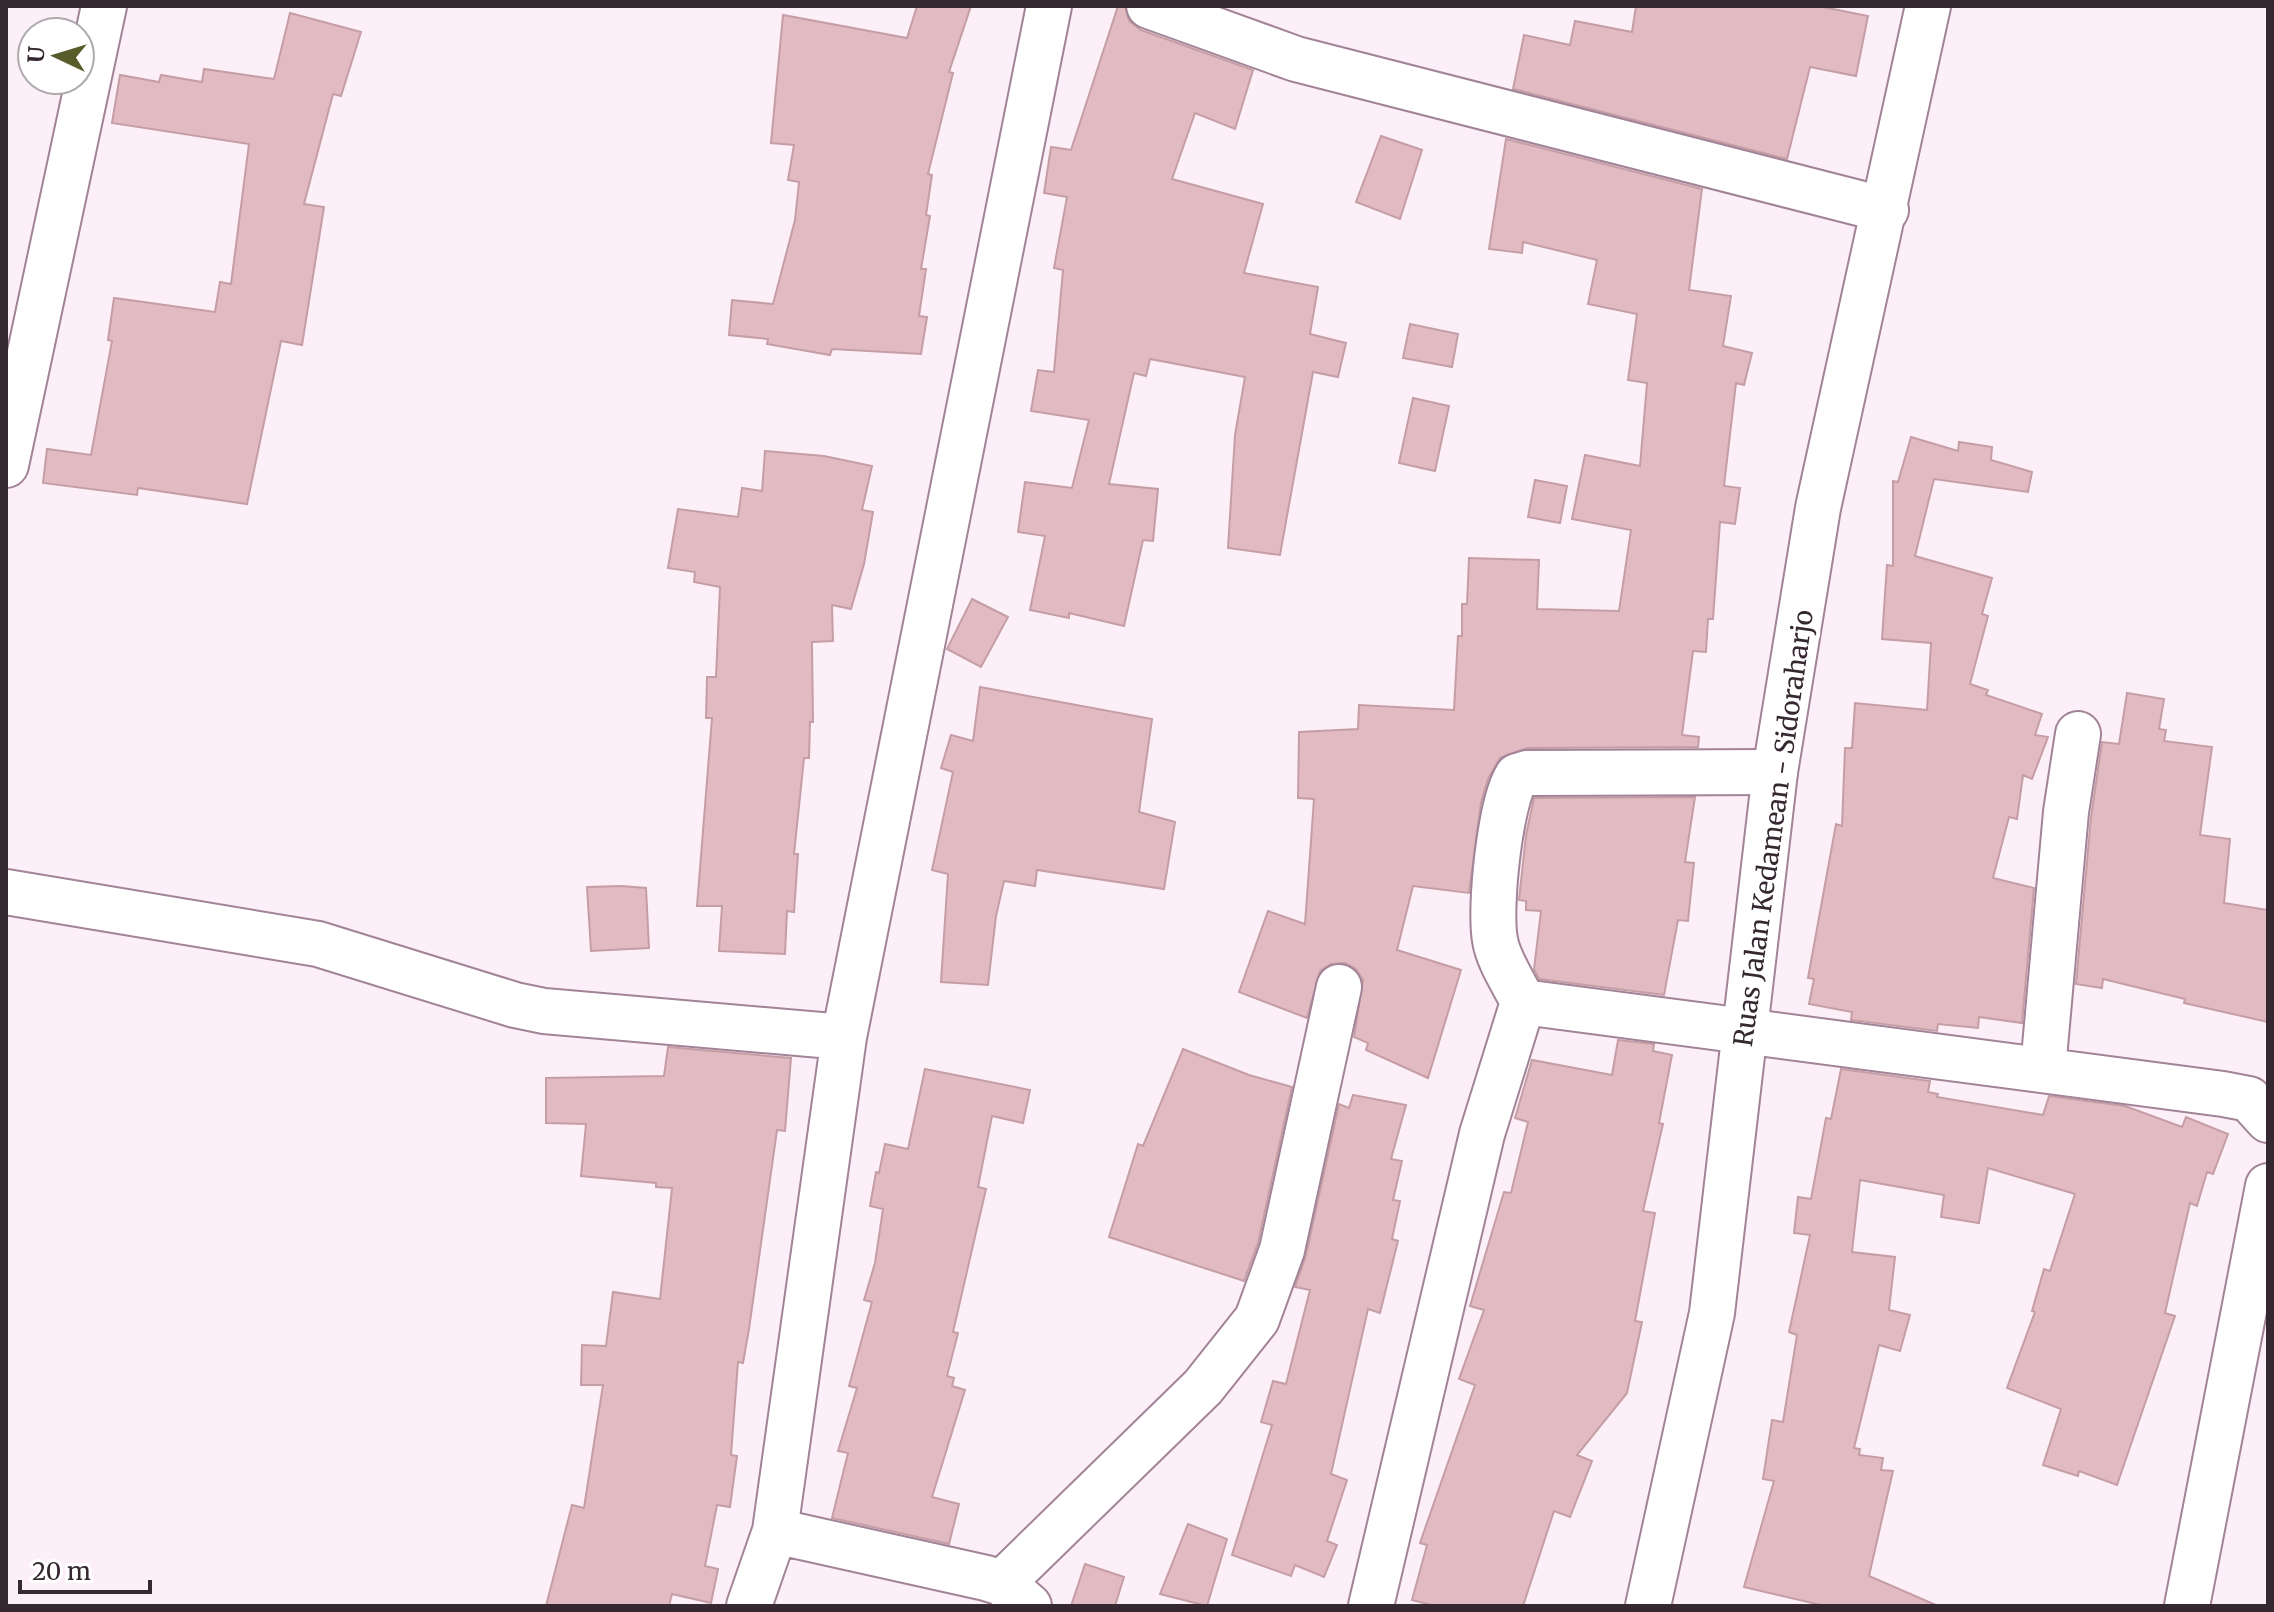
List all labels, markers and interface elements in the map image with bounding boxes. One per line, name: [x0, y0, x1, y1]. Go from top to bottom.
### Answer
north arrow: [16, 16, 96, 96]
text: U: [22, 45, 51, 64]
street label: Ruas Jalan Kedamean - Sidoraharjo: [1726, 608, 1820, 1048]
scale bar: [20, 1544, 150, 1594]
text: 20 m: [32, 1556, 91, 1587]

